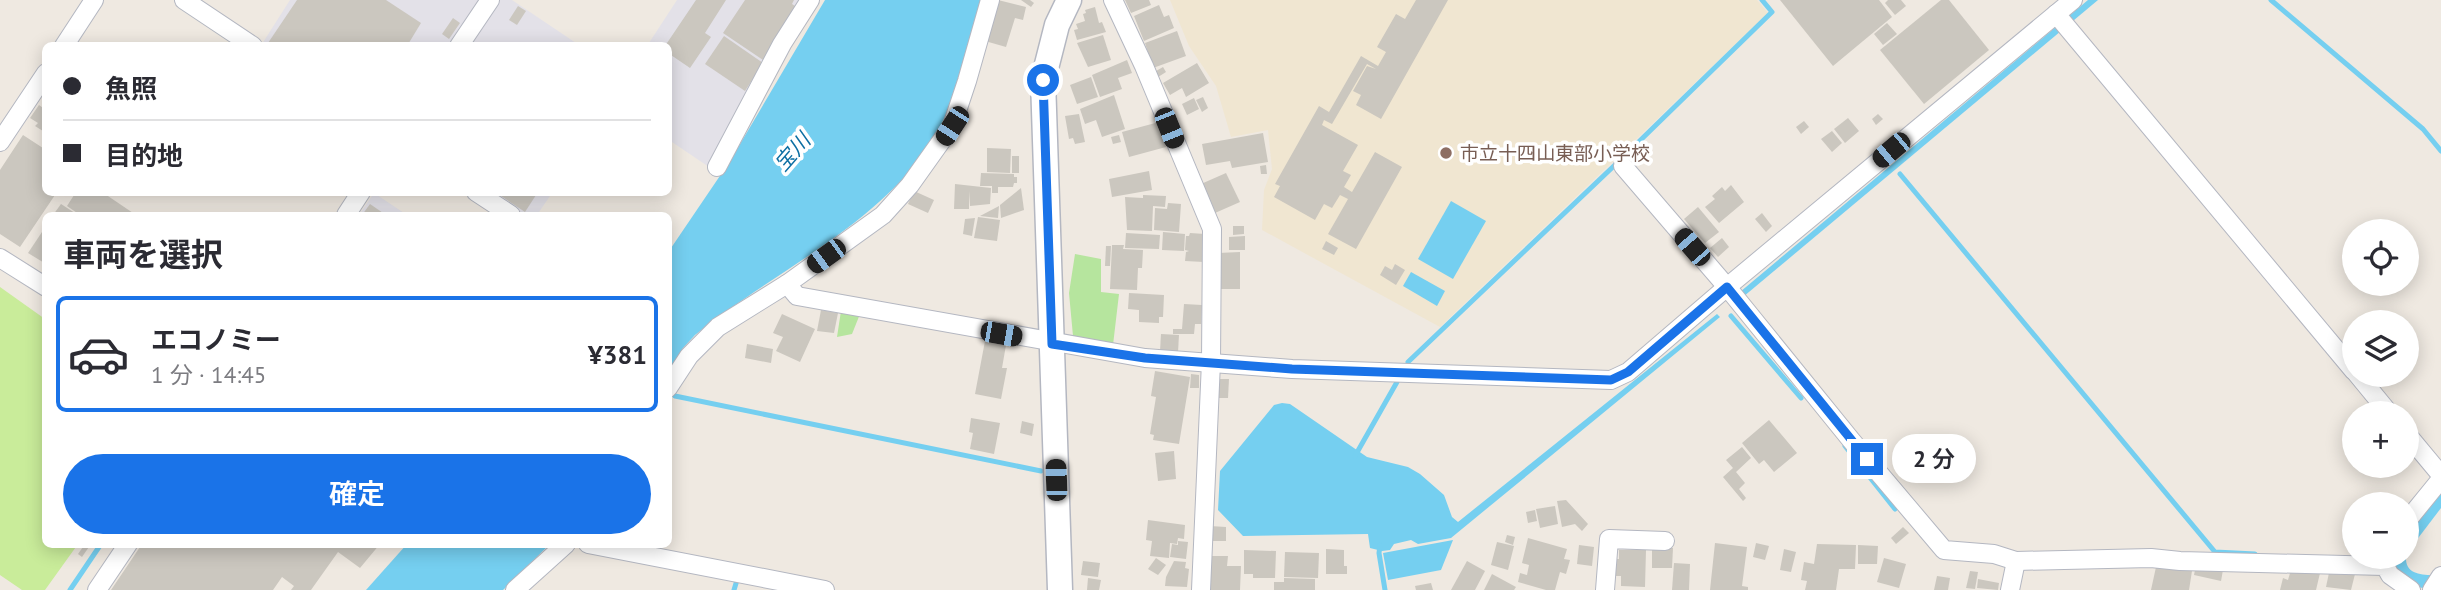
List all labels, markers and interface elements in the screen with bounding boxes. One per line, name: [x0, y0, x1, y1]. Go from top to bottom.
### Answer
route start: [1027, 64, 1059, 96]
text: 魚照: [105, 72, 157, 105]
car: [932, 103, 973, 149]
car: [1152, 105, 1187, 151]
water label: 宝川: [768, 126, 817, 177]
car: [1869, 128, 1914, 172]
text: 目的地: [105, 139, 183, 172]
place label: 市立十四山東部小学校: [1460, 141, 1650, 165]
marker: 市立十四山東部小学校: [1438, 145, 1454, 161]
map controls: [2342, 219, 2419, 569]
button: locate: [2342, 219, 2419, 296]
car: [1671, 224, 1714, 270]
text: 車両を選択: [63, 233, 223, 275]
car: [803, 235, 850, 277]
button: layers: [2342, 310, 2419, 387]
car: [979, 320, 1024, 348]
icon: car: [67, 323, 130, 386]
text: エコノミー: [151, 323, 281, 356]
text: ¥381: [588, 338, 647, 371]
text: 1 分 · 14:45: [151, 360, 266, 389]
button: +: [2342, 401, 2419, 478]
callout: 2 分: [1892, 434, 1976, 484]
route end: [1851, 443, 1883, 475]
text: 2 分: [1913, 444, 1955, 473]
button: 確定: [63, 454, 651, 534]
car: [1045, 459, 1068, 501]
button: −: [2342, 492, 2419, 569]

